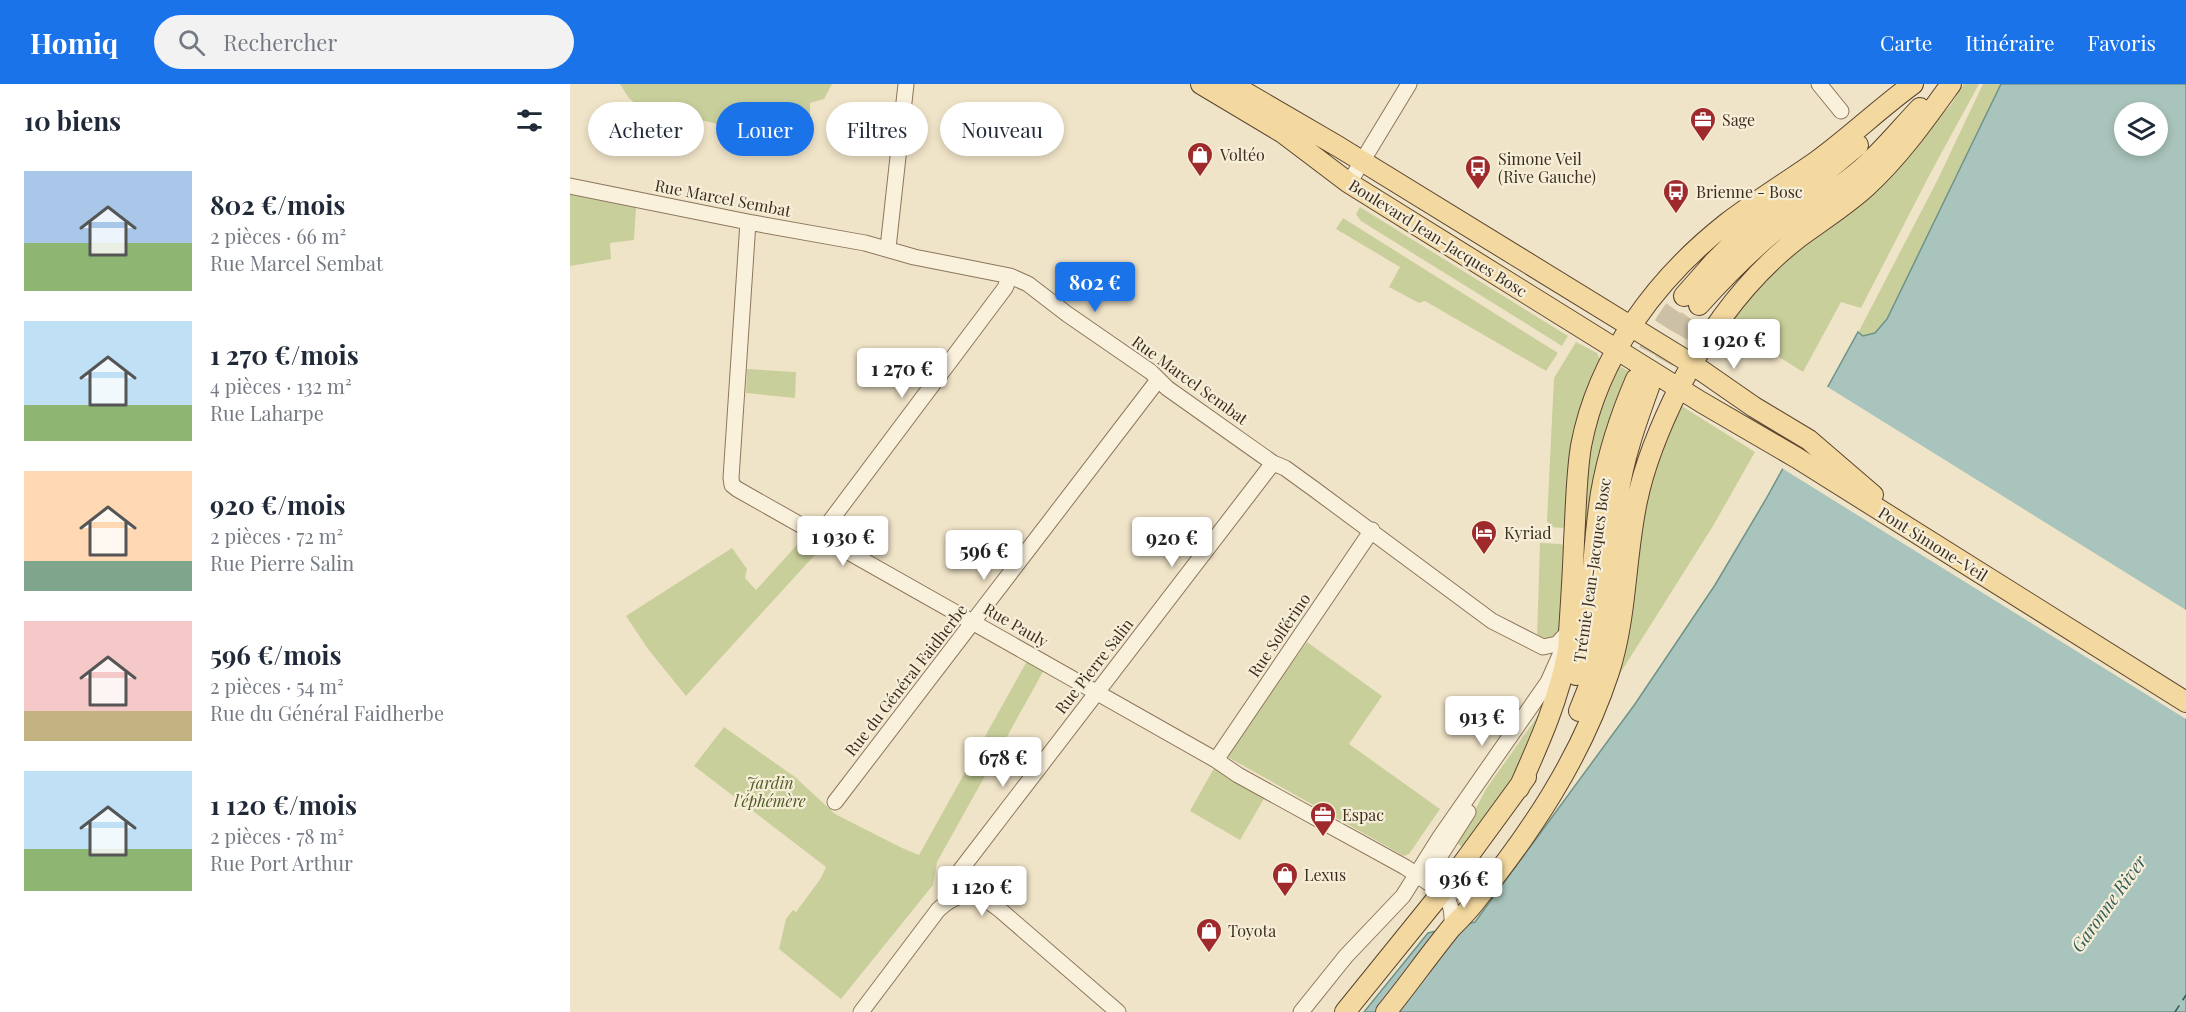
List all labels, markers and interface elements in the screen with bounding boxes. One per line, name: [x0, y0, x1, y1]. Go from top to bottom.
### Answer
search box: [154, 15, 574, 69]
text: Homiq: [30, 24, 118, 61]
icon: search: [175, 26, 208, 59]
text: Rechercher: [223, 27, 337, 57]
text: Carte: [1880, 28, 1932, 56]
text: Itinéraire: [1965, 28, 2055, 56]
text: Favoris: [2088, 28, 2156, 56]
chip: Acheter: [588, 102, 704, 156]
chip: Louer: [716, 102, 814, 156]
chip: Filtres: [826, 102, 928, 156]
chip: Nouveau: [940, 102, 1064, 156]
map controls: [2114, 102, 2168, 156]
button: layers: [2114, 102, 2168, 156]
text: 10 biens: [24, 103, 121, 138]
icon: filters: [513, 104, 546, 137]
office icon: Sage: [1688, 105, 1718, 143]
place label: Sage: [1722, 109, 1755, 130]
shop icon: Voltéo: [1185, 140, 1215, 178]
place label: Voltéo: [1219, 144, 1265, 165]
place label: Simone Veil (Rive Gauche): [1498, 148, 1596, 187]
bus stop icon: Simone Veil (Rive Gauche): [1463, 153, 1493, 191]
street label: Rue Marcel Sembat: [653, 174, 793, 221]
street label: Boulevard Jean-Jacques Bosc: [1345, 174, 1532, 301]
bus stop icon: Brienne - Bosc: [1661, 177, 1691, 215]
place label: Brienne - Bosc: [1696, 181, 1803, 202]
text: 802 €/mois: [210, 187, 345, 222]
icon: home: [72, 195, 144, 267]
text: 2 pièces · 66 m²: [210, 222, 346, 249]
text: Rue Marcel Sembat: [210, 249, 383, 276]
pin: 802 €: [1053, 262, 1137, 313]
text: 802 €: [1069, 268, 1121, 295]
pin: 1 920 €: [1679, 319, 1789, 370]
text: 1 920 €: [1702, 325, 1766, 352]
street label: Rue Marcel Sembat: [1128, 330, 1253, 429]
text: 1 270 €/mois: [210, 337, 359, 372]
icon: home: [72, 345, 144, 417]
pin: 1 270 €: [847, 348, 957, 399]
text: 1 270 €: [871, 354, 933, 381]
text: 4 pièces · 132 m²: [210, 372, 352, 399]
text: Rue Laharpe: [210, 399, 324, 426]
street label: Trémie Jean-Jacques Bosc: [1568, 476, 1615, 663]
text: 920 €/mois: [210, 487, 345, 522]
icon: home: [72, 495, 144, 567]
street label: Pont Simone-Veil: [1875, 501, 1992, 586]
pin: 1 930 €: [788, 516, 898, 567]
pin: 920 €: [1130, 517, 1214, 568]
hotel icon: Kyriad: [1469, 518, 1499, 556]
text: 2 pièces · 72 m²: [210, 522, 343, 549]
text: 1 930 €: [811, 522, 875, 549]
place label: Kyriad: [1504, 522, 1552, 543]
text: 920 €: [1146, 523, 1198, 550]
pin: 596 €: [942, 530, 1026, 581]
text: 596 €: [960, 536, 1008, 563]
text: Rue Pierre Salin: [210, 549, 354, 576]
street label: Rue Solférino: [1243, 589, 1314, 681]
street label: Rue Pauly: [980, 598, 1052, 651]
street label: Rue du Général Faidherbe: [840, 599, 972, 760]
street label: Rue Pierre Salin: [1050, 613, 1138, 718]
text: 596 €/mois: [210, 637, 342, 672]
icon: home: [72, 645, 144, 717]
text: 2 pièces · 54 m²: [210, 672, 344, 699]
pin: 913 €: [1440, 696, 1524, 747]
text: Rue du Général Faidherbe: [210, 699, 444, 726]
text: 913 €: [1459, 702, 1505, 729]
pin: 678 €: [961, 737, 1045, 788]
text: 678 €: [979, 743, 1027, 770]
park label: Jardin l'éphémère: [734, 772, 806, 811]
text: 1 120 €/mois: [210, 787, 357, 822]
icon: home: [72, 795, 144, 867]
office icon: Espac: [1308, 800, 1338, 838]
place label: Espac: [1342, 804, 1384, 825]
text: 2 pièces · 78 m²: [210, 822, 344, 849]
text: Rue Port Arthur: [210, 849, 353, 876]
water label: Garonne River: [2065, 849, 2152, 956]
pin: 936 €: [1422, 858, 1506, 909]
shop icon: Lexus: [1270, 860, 1300, 898]
place label: Lexus: [1304, 864, 1346, 885]
text: 936 €: [1439, 864, 1489, 891]
pin: 1 120 €: [927, 866, 1037, 917]
text: 1 120 €: [952, 872, 1012, 899]
shop icon: Toyota: [1194, 916, 1224, 954]
place label: Toyota: [1228, 920, 1276, 941]

